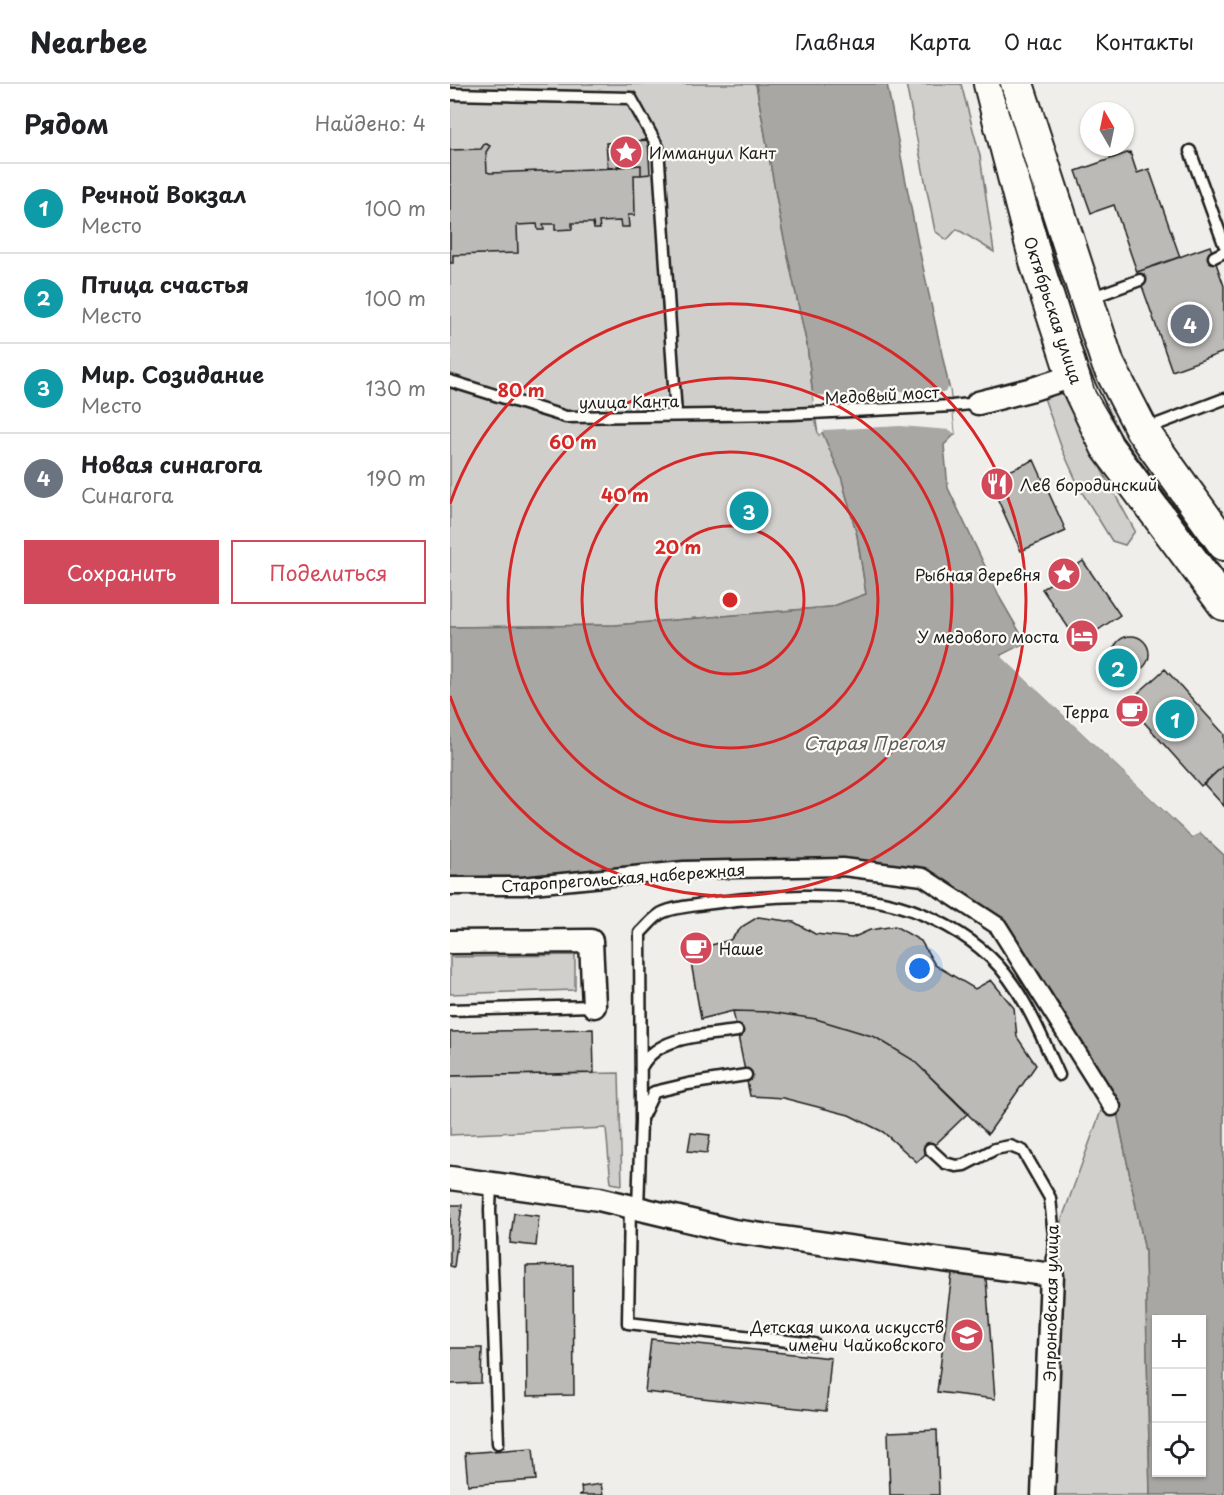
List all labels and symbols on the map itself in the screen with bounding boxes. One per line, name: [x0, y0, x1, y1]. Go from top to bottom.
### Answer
north arrow: [1080, 102, 1134, 156]
place icon: Иммануил Кант: [608, 134, 644, 170]
place label: Иммануил Кант: [649, 140, 776, 164]
street label: Октябрьская улица: [1019, 233, 1089, 387]
pin: 4: [1170, 302, 1210, 346]
text: 80 m: [497, 376, 545, 403]
street label: Медовый мост: [824, 379, 940, 409]
street label: улица Канта: [579, 388, 680, 414]
text: 60 m: [549, 428, 597, 455]
restaurant icon: Лев бородинский: [979, 466, 1015, 502]
place label: Лев бородинский: [1020, 472, 1157, 496]
text: 40 m: [601, 481, 649, 508]
pin: 3: [730, 488, 768, 534]
text: 20 m: [655, 533, 701, 560]
place icon: Рыбная деревня: [1046, 556, 1082, 592]
place label: Рыбная деревня: [915, 562, 1041, 586]
centre of rings: [720, 590, 740, 610]
hotel icon: У медового моста: [1064, 618, 1100, 654]
place label: У медового моста: [917, 624, 1059, 648]
pin: 2: [1098, 646, 1138, 690]
cafe icon: Терра: [1114, 693, 1150, 729]
pin: 1: [1156, 696, 1194, 742]
place label: Терра: [1062, 699, 1109, 723]
water label: Старая Преголя: [803, 729, 946, 756]
street label: Старопрегольская набережная: [500, 856, 746, 898]
cafe icon: Наше: [678, 930, 714, 966]
place label: Наше: [719, 936, 764, 960]
your location: [905, 954, 934, 983]
street label: Эпроновская улица: [1037, 1224, 1063, 1382]
place label: Детская школа искусств имени Чайковского: [750, 1314, 944, 1356]
school or university icon: Детская школа искусств имени Чайковского: [949, 1317, 985, 1353]

